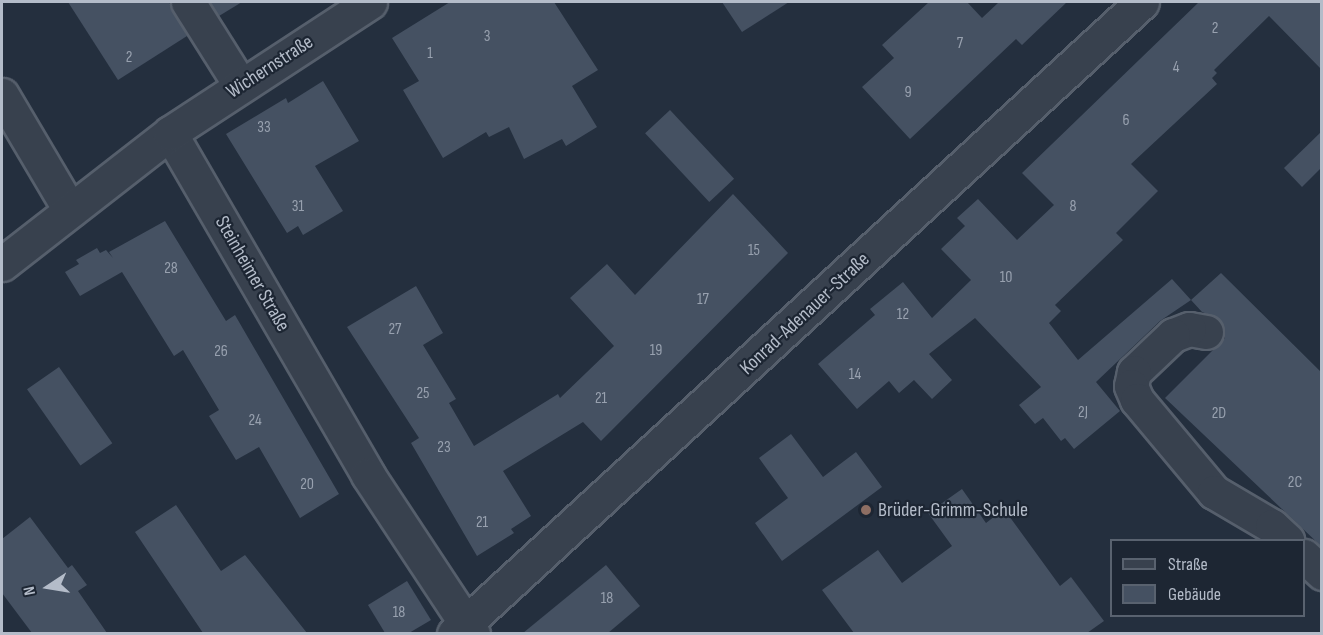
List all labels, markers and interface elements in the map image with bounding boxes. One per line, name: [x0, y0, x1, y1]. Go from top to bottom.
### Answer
house number: 2: [1212, 19, 1218, 39]
house number: 3: [484, 27, 490, 47]
street label: Wichernstraße: [222, 30, 318, 104]
house number: 7: [957, 34, 963, 54]
house number: 1: [427, 44, 433, 64]
house number: 2: [126, 48, 132, 68]
house number: 4: [1173, 58, 1179, 78]
house number: 9: [904, 83, 912, 103]
house number: 6: [1122, 111, 1130, 131]
house number: 33: [257, 118, 271, 138]
house number: 31: [292, 197, 304, 217]
house number: 8: [1069, 197, 1077, 217]
street label: Steinheimer Straße: [209, 212, 295, 336]
house number: 15: [748, 241, 760, 261]
street label: Konrad-Adenauer-Straße: [735, 248, 875, 380]
house number: 28: [164, 259, 178, 279]
house number: 10: [1000, 268, 1012, 288]
house number: 17: [697, 290, 709, 310]
house number: 12: [897, 305, 909, 325]
house number: 27: [388, 320, 402, 340]
house number: 19: [650, 341, 662, 361]
house number: 26: [214, 342, 228, 362]
house number: 14: [849, 365, 861, 385]
house number: 25: [416, 384, 430, 404]
house number: 21: [595, 389, 607, 409]
house number: 2J: [1078, 403, 1088, 423]
house number: 2D: [1212, 404, 1226, 424]
house number: 24: [248, 411, 262, 431]
house number: 23: [437, 438, 451, 458]
house number: 2C: [1288, 473, 1302, 493]
house number: 20: [300, 475, 314, 495]
place label: Brüder-Grimm-Schule: [878, 498, 1028, 522]
marker: Brüder-Grimm-Schule: [859, 503, 873, 517]
house number: 21: [476, 513, 488, 533]
legend: [1110, 539, 1305, 617]
text: Straße: [1168, 554, 1208, 575]
north arrow: [18, 557, 78, 617]
text: Gebäude: [1168, 584, 1221, 605]
text: N: [20, 585, 40, 597]
house number: 18: [601, 589, 613, 609]
house number: 18: [393, 603, 405, 623]

